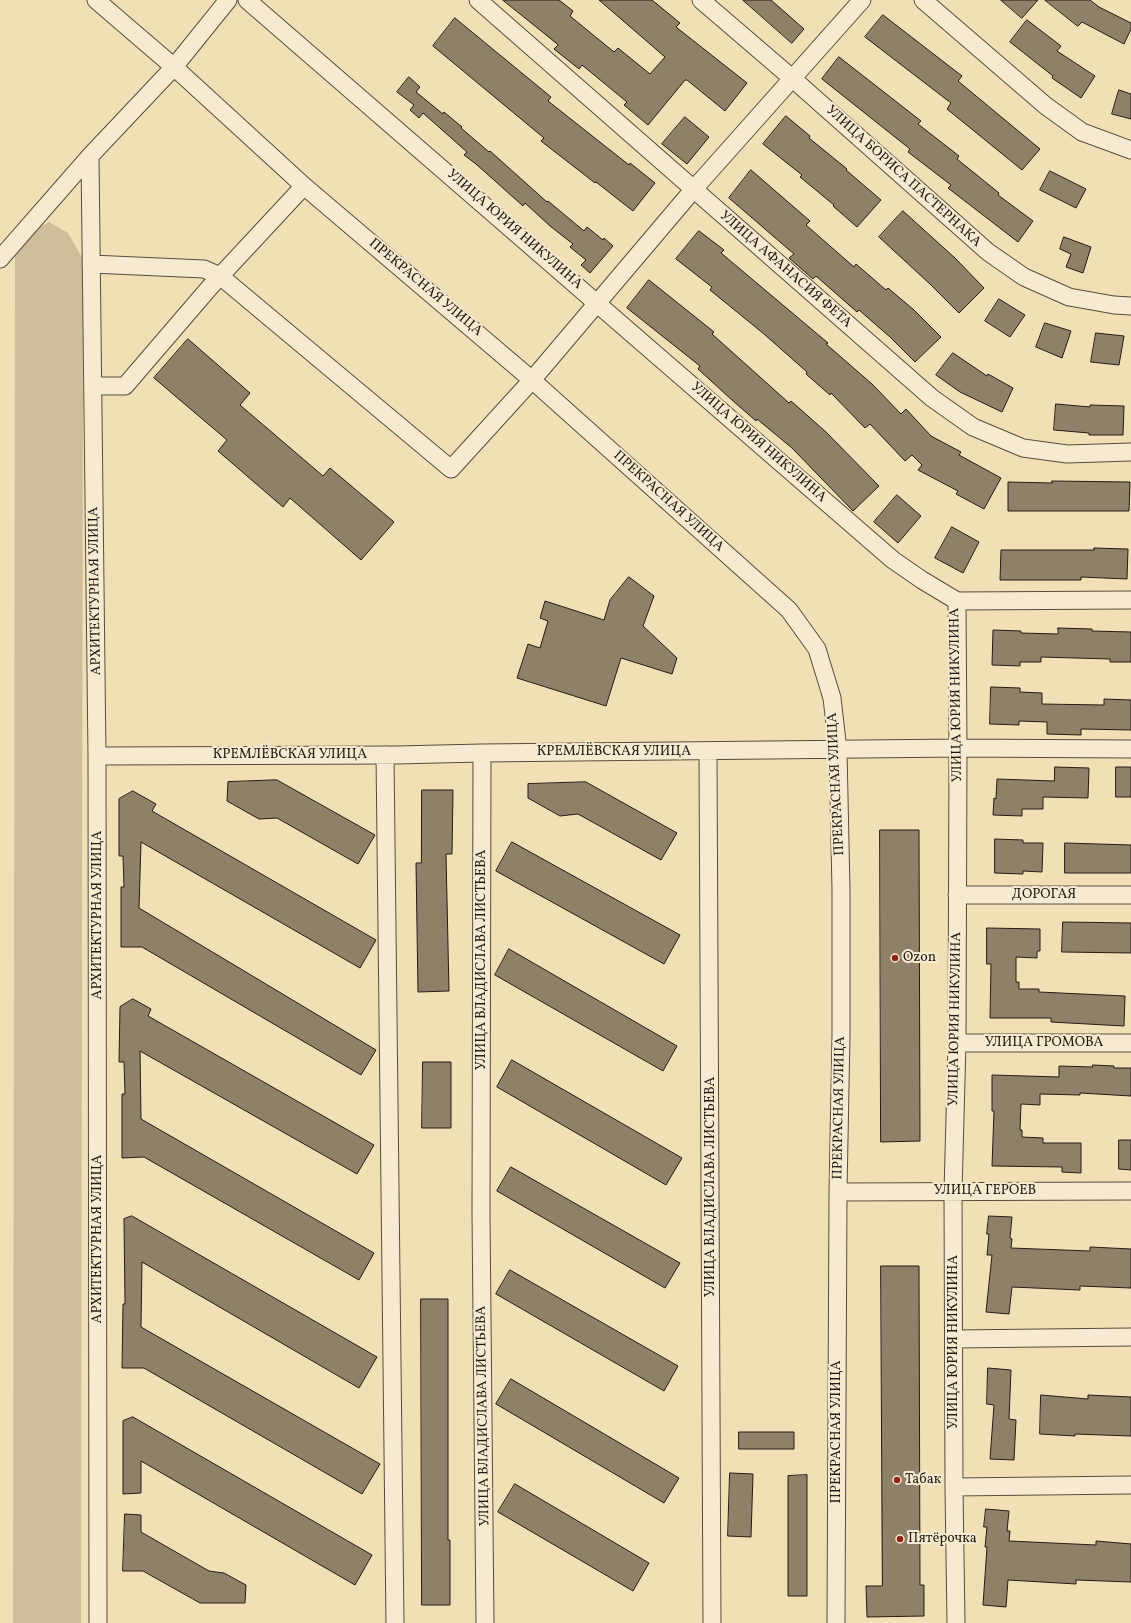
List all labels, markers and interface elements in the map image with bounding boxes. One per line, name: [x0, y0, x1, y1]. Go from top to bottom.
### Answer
street label: УЛИЦА БОРИСА ПАСТЕРНАКА: [822, 103, 984, 251]
street label: УЛИЦА ЮРИЯ НИКУЛИНА: [443, 166, 585, 294]
street label: УЛИЦА АФАНАСИЯ ФЕТА: [715, 208, 855, 332]
street label: ПРЕКРАСНАЯ УЛИЦА: [365, 236, 485, 340]
street label: УЛИЦА ЮРИЯ НИКУЛИНА: [687, 379, 829, 507]
street label: ПРЕКРАСНАЯ УЛИЦА: [609, 448, 727, 556]
street label: АРХИТЕКТУРНАЯ УЛИЦА: [86, 506, 106, 676]
street label: УЛИЦА ЮРИЯ НИКУЛИНА: [947, 608, 967, 782]
street label: ПРЕКРАСНАЯ УЛИЦА: [825, 712, 849, 856]
street label: КРЕМЛЁВСКАЯ УЛИЦА: [537, 744, 691, 760]
street label: КРЕМЛЁВСКАЯ УЛИЦА: [213, 747, 367, 763]
street label: АРХИТЕКТУРНАЯ УЛИЦА: [90, 831, 106, 999]
street label: УЛИЦА ВЛАДИСЛАВА ЛИСТЬЕВА: [474, 850, 490, 1070]
street label: ДОРОГАЯ: [1012, 887, 1076, 903]
street label: УЛИЦА ЮРИЯ НИКУЛИНА: [946, 932, 966, 1106]
place label: Ozon: [903, 950, 936, 966]
marker: Ozon: [890, 953, 900, 963]
street label: УЛИЦА ГРОМОВА: [985, 1035, 1103, 1051]
street label: ПРЕКРАСНАЯ УЛИЦА: [830, 1036, 850, 1180]
street label: УЛИЦА ВЛАДИСЛАВА ЛИСТЬЕВА: [703, 1077, 719, 1297]
street label: АРХИТЕКТУРНАЯ УЛИЦА: [90, 1155, 106, 1323]
street label: УЛИЦА ГЕРОЕВ: [934, 1183, 1036, 1199]
street label: УЛИЦА ЮРИЯ НИКУЛИНА: [946, 1255, 962, 1429]
street label: УЛИЦА ВЛАДИСЛАВА ЛИСТЬЕВА: [474, 1306, 494, 1526]
street label: ПРЕКРАСНАЯ УЛИЦА: [829, 1360, 845, 1504]
place label: Табак: [905, 1472, 941, 1488]
marker: Табак: [892, 1475, 902, 1485]
place label: Пятёрочка: [908, 1531, 977, 1547]
marker: Пятёрочка: [895, 1534, 905, 1544]

